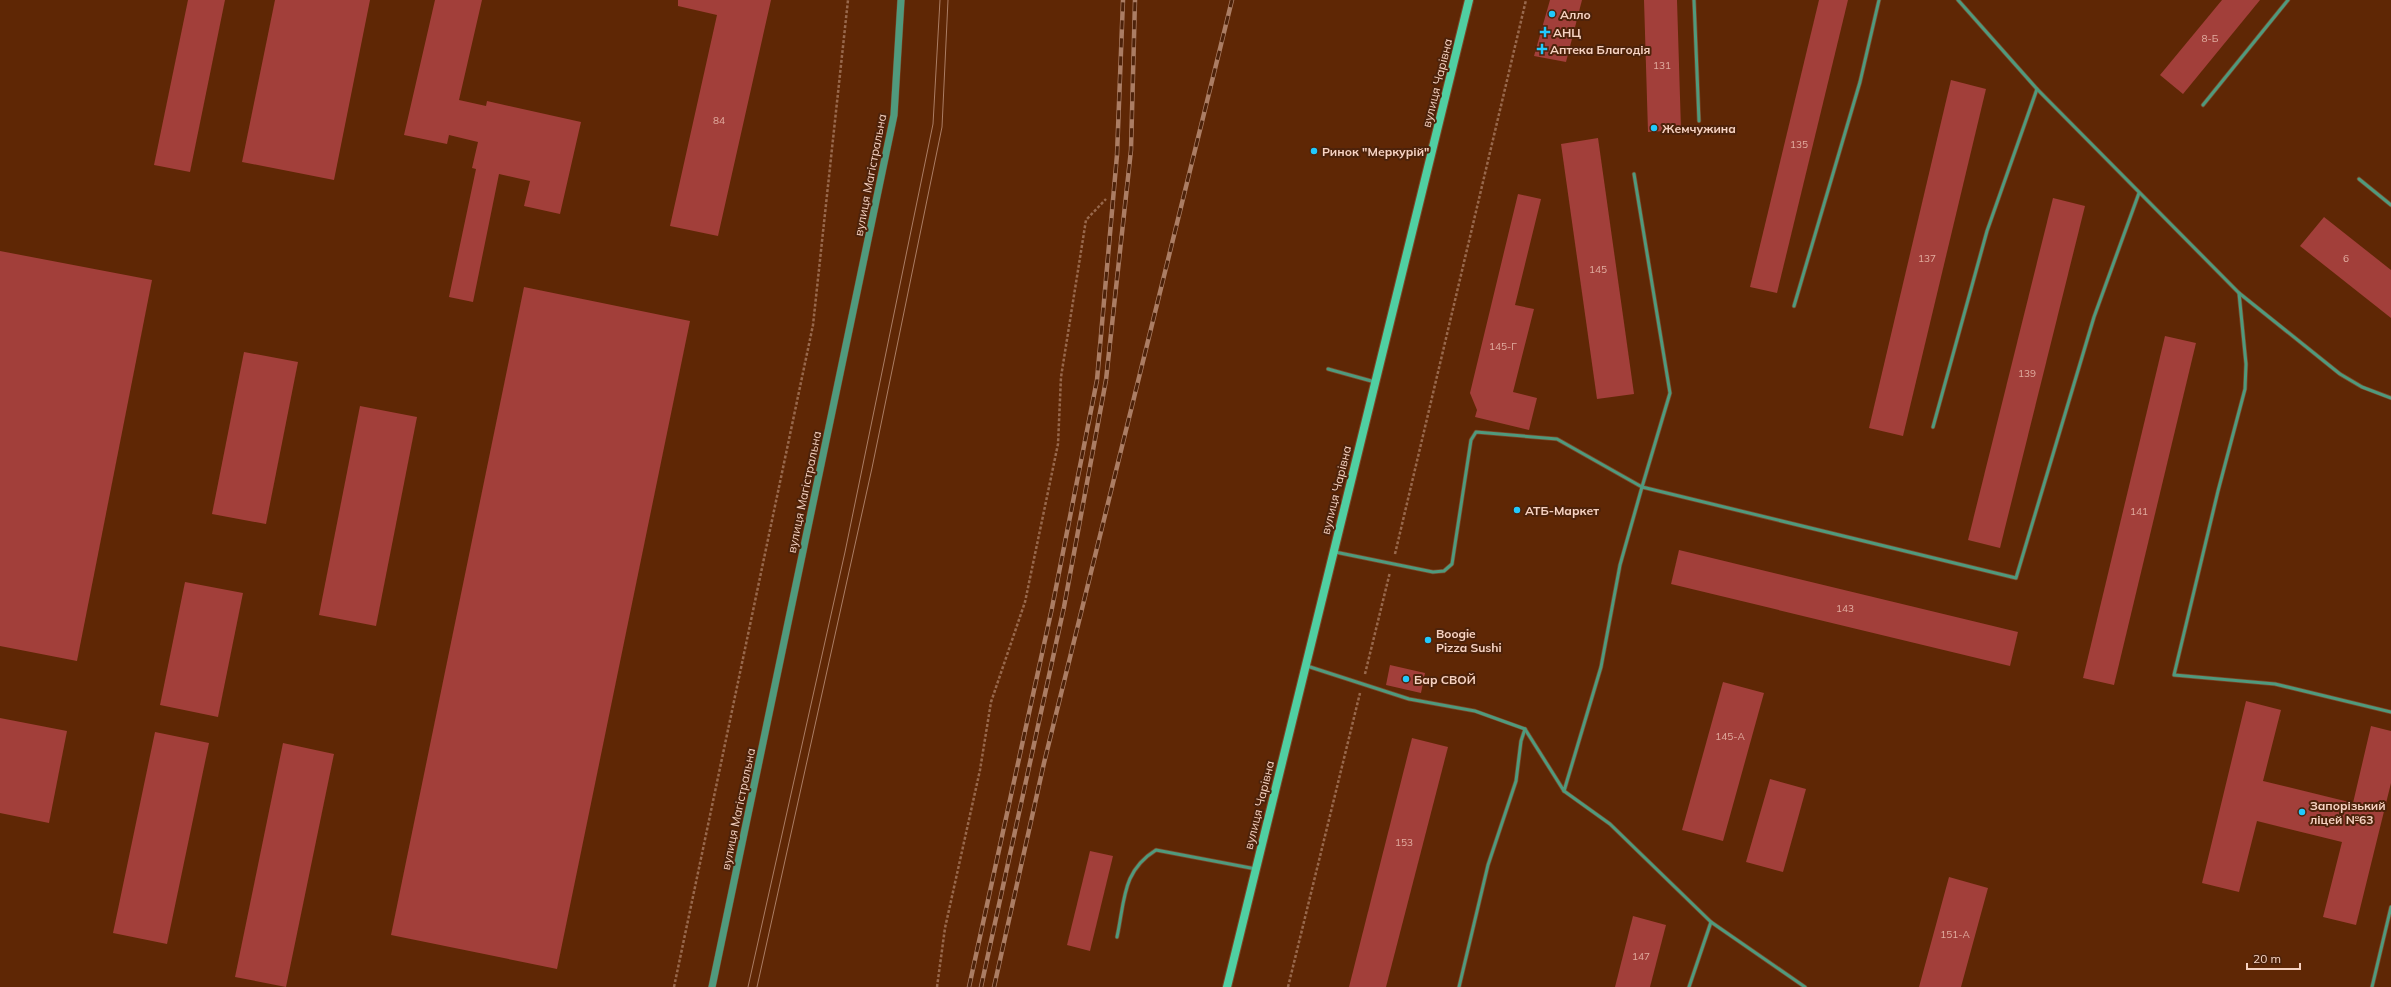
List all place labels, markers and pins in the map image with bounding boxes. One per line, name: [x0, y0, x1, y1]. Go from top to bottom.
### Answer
place label: Алло: [1560, 7, 1591, 22]
marker: Алло: [1547, 9, 1557, 19]
place label: АНЦ: [1553, 25, 1581, 40]
marker: АНЦ: [1540, 27, 1550, 37]
place label: Аптека Благодія: [1550, 42, 1650, 57]
marker: Аптека Благодія: [1537, 44, 1547, 54]
place label: Жемчужина: [1662, 121, 1736, 136]
marker: Жемчужина: [1649, 123, 1659, 133]
place label: Ринок "Меркурій": [1322, 144, 1429, 159]
marker: Ринок "Меркурій": [1309, 146, 1319, 156]
place label: АТБ-Маркет: [1525, 503, 1599, 518]
marker: АТБ-Маркет: [1512, 505, 1522, 515]
place label: Boogie Pizza Sushi: [1436, 626, 1502, 655]
marker: Boogie Pizza Sushi: [1423, 635, 1433, 645]
place label: Бар СВОЙ: [1414, 672, 1476, 687]
marker: Бар СВОЙ: [1401, 674, 1411, 684]
place label: Запорізький ліцей №63: [2310, 798, 2386, 827]
marker: Запорізький ліцей №63: [2297, 807, 2307, 817]

